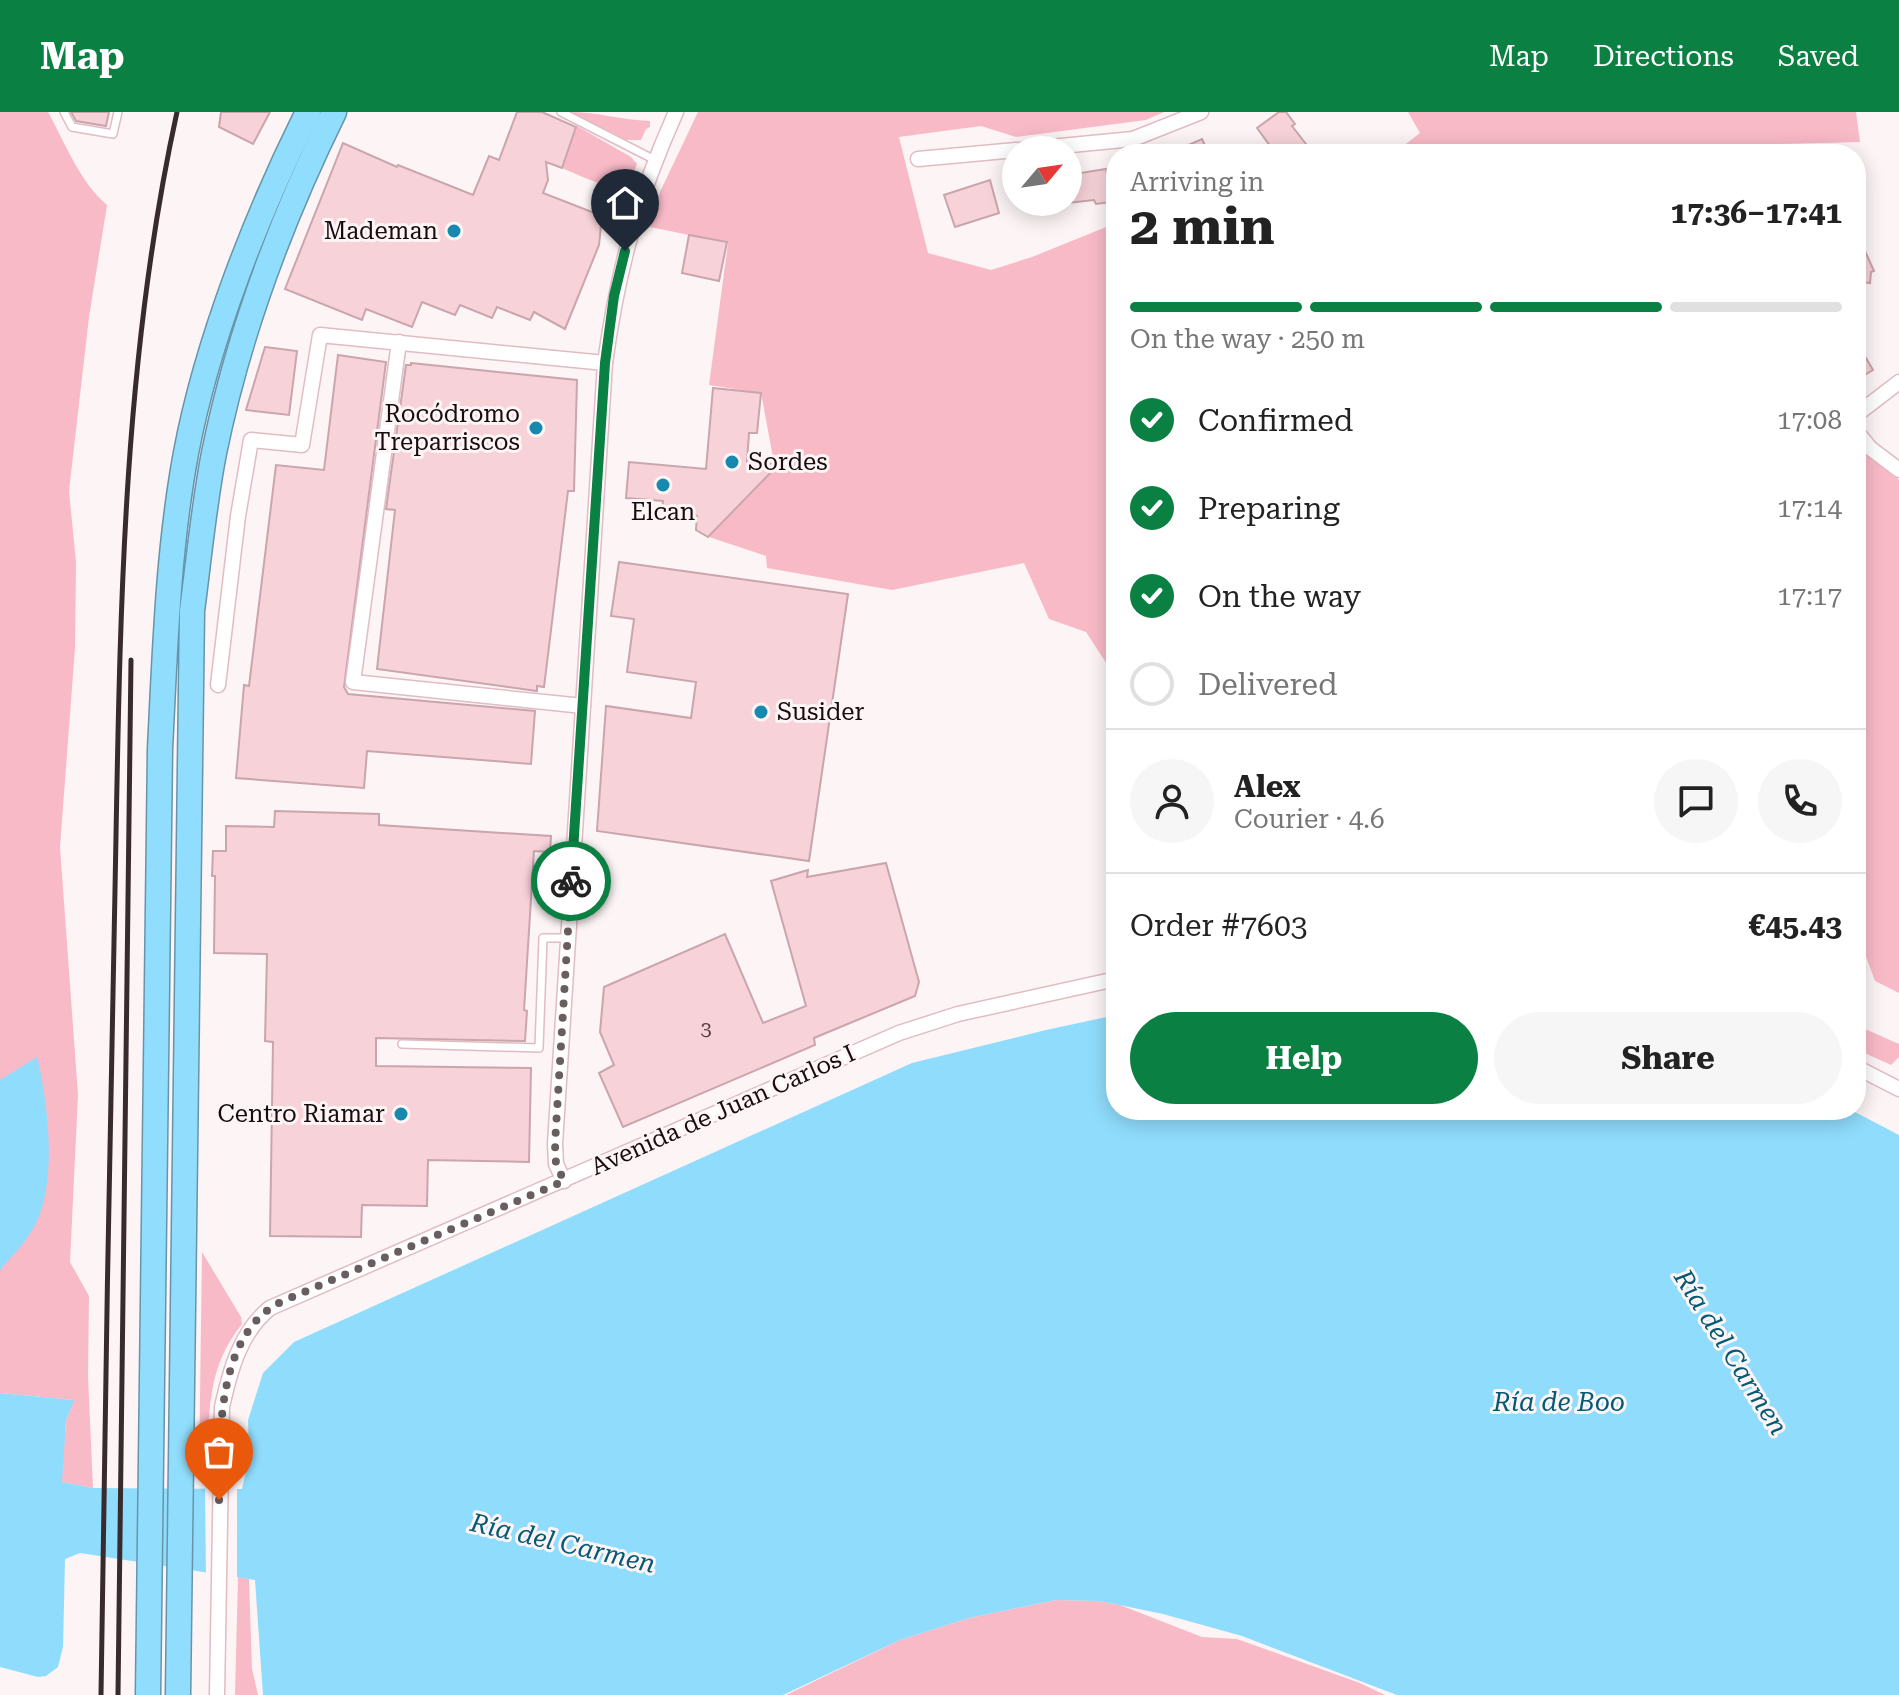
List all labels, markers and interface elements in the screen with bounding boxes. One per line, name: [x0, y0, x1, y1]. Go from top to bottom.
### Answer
text: Map: [40, 34, 125, 78]
text: Map: [1489, 40, 1549, 73]
text: Directions: [1593, 40, 1734, 73]
text: Saved: [1778, 40, 1859, 73]
north arrow: [1002, 136, 1082, 216]
map controls: [1002, 136, 1082, 216]
text: Arriving in: [1130, 167, 1264, 197]
pin: [591, 169, 659, 251]
icon: home: [603, 181, 647, 225]
text: 17:36–17:41: [1670, 195, 1842, 230]
text: 2 min: [1130, 196, 1275, 257]
place label: Mademan: [324, 217, 438, 245]
marker: Mademan: [445, 222, 463, 240]
text: On the way · 250 m: [1130, 324, 1365, 354]
icon: check: [1130, 398, 1174, 442]
place label: Rocódromo Treparriscos: [375, 400, 520, 456]
text: Confirmed: [1198, 403, 1353, 438]
text: 17:08: [1777, 405, 1842, 435]
marker: Rocódromo Treparriscos: [527, 419, 545, 437]
place label: Sordes: [748, 448, 828, 476]
marker: Sordes: [723, 453, 741, 471]
marker: Elcan: [654, 476, 672, 494]
icon: check: [1130, 486, 1174, 530]
text: Preparing: [1198, 491, 1340, 526]
text: 17:14: [1777, 493, 1842, 523]
place label: Elcan: [631, 498, 695, 526]
icon: check: [1130, 574, 1174, 618]
text: On the way: [1198, 579, 1361, 614]
text: 17:17: [1777, 581, 1842, 611]
text: Delivered: [1198, 667, 1337, 702]
place label: Susider: [777, 698, 865, 726]
marker: Susider: [752, 703, 770, 721]
button: person: [1130, 759, 1214, 843]
button: chat: [1654, 759, 1738, 843]
button: phone: [1758, 759, 1842, 843]
text: Alex: [1234, 769, 1301, 804]
text: Courier · 4.6: [1234, 804, 1384, 834]
courier: [531, 841, 611, 921]
icon: bike: [549, 859, 593, 903]
text: Order #7603: [1130, 908, 1308, 943]
text: €45.43: [1749, 908, 1842, 943]
button: Help: [1130, 1012, 1478, 1104]
button: Share: [1494, 1012, 1842, 1104]
house number: 3: [700, 1016, 712, 1040]
street label: Avenida de Juan Carlos I: [587, 1039, 859, 1181]
place label: Centro Riamar: [218, 1100, 385, 1128]
marker: Centro Riamar: [392, 1105, 410, 1123]
water label: Ría del Carmen: [1668, 1263, 1794, 1440]
water label: Ría de Boo: [1492, 1387, 1625, 1417]
pin: [185, 1418, 253, 1500]
icon: bag: [197, 1430, 241, 1474]
water label: Ría del Carmen: [467, 1507, 658, 1579]

